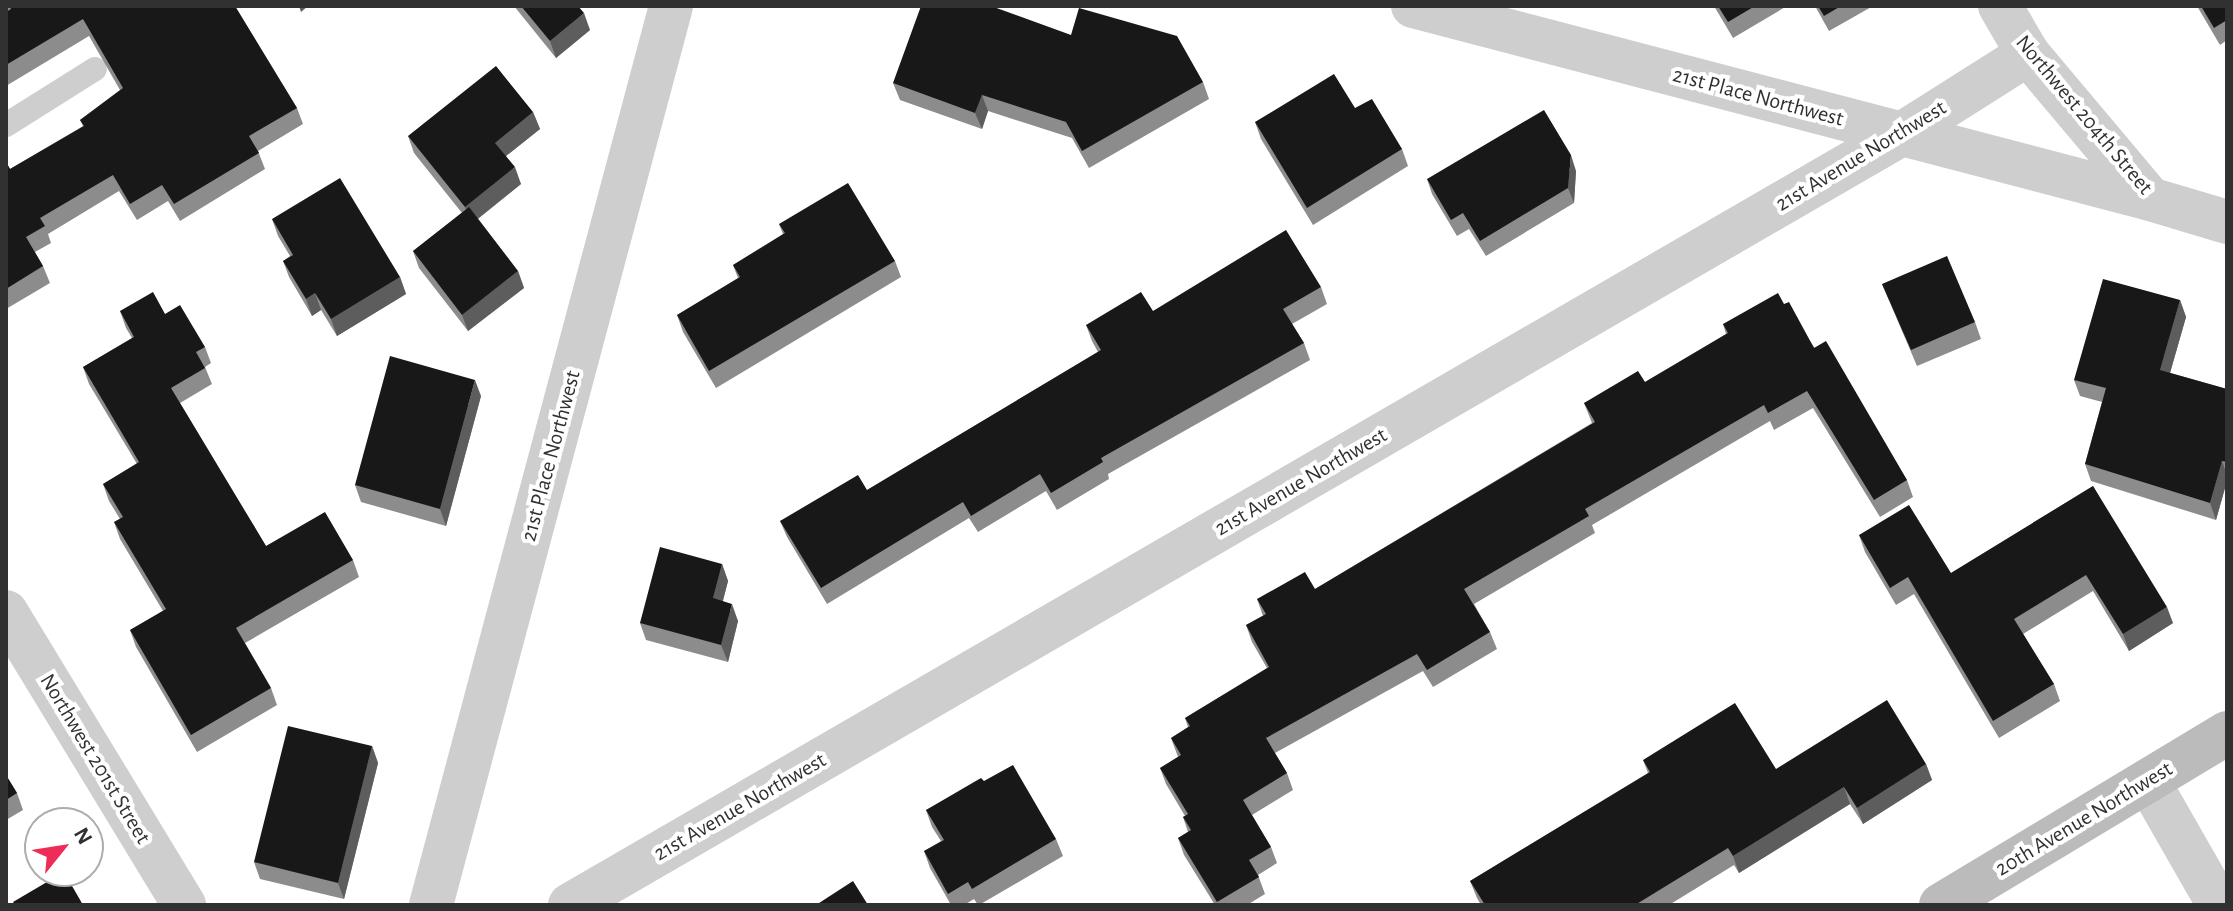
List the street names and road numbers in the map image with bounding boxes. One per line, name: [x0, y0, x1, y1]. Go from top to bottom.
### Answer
street label: Northwest 204th Street: [2010, 30, 2158, 200]
street label: 21st Place Northwest: [1670, 62, 1846, 132]
street label: 21st Avenue Northwest: [1771, 95, 1951, 217]
street label: 21st Place Northwest: [516, 368, 586, 544]
street label: 21st Avenue Northwest: [1210, 422, 1392, 542]
street label: Northwest 201st Street: [34, 669, 156, 849]
street label: 21st Avenue Northwest: [649, 747, 831, 867]
street label: 20th Avenue Northwest: [1991, 756, 2177, 882]

